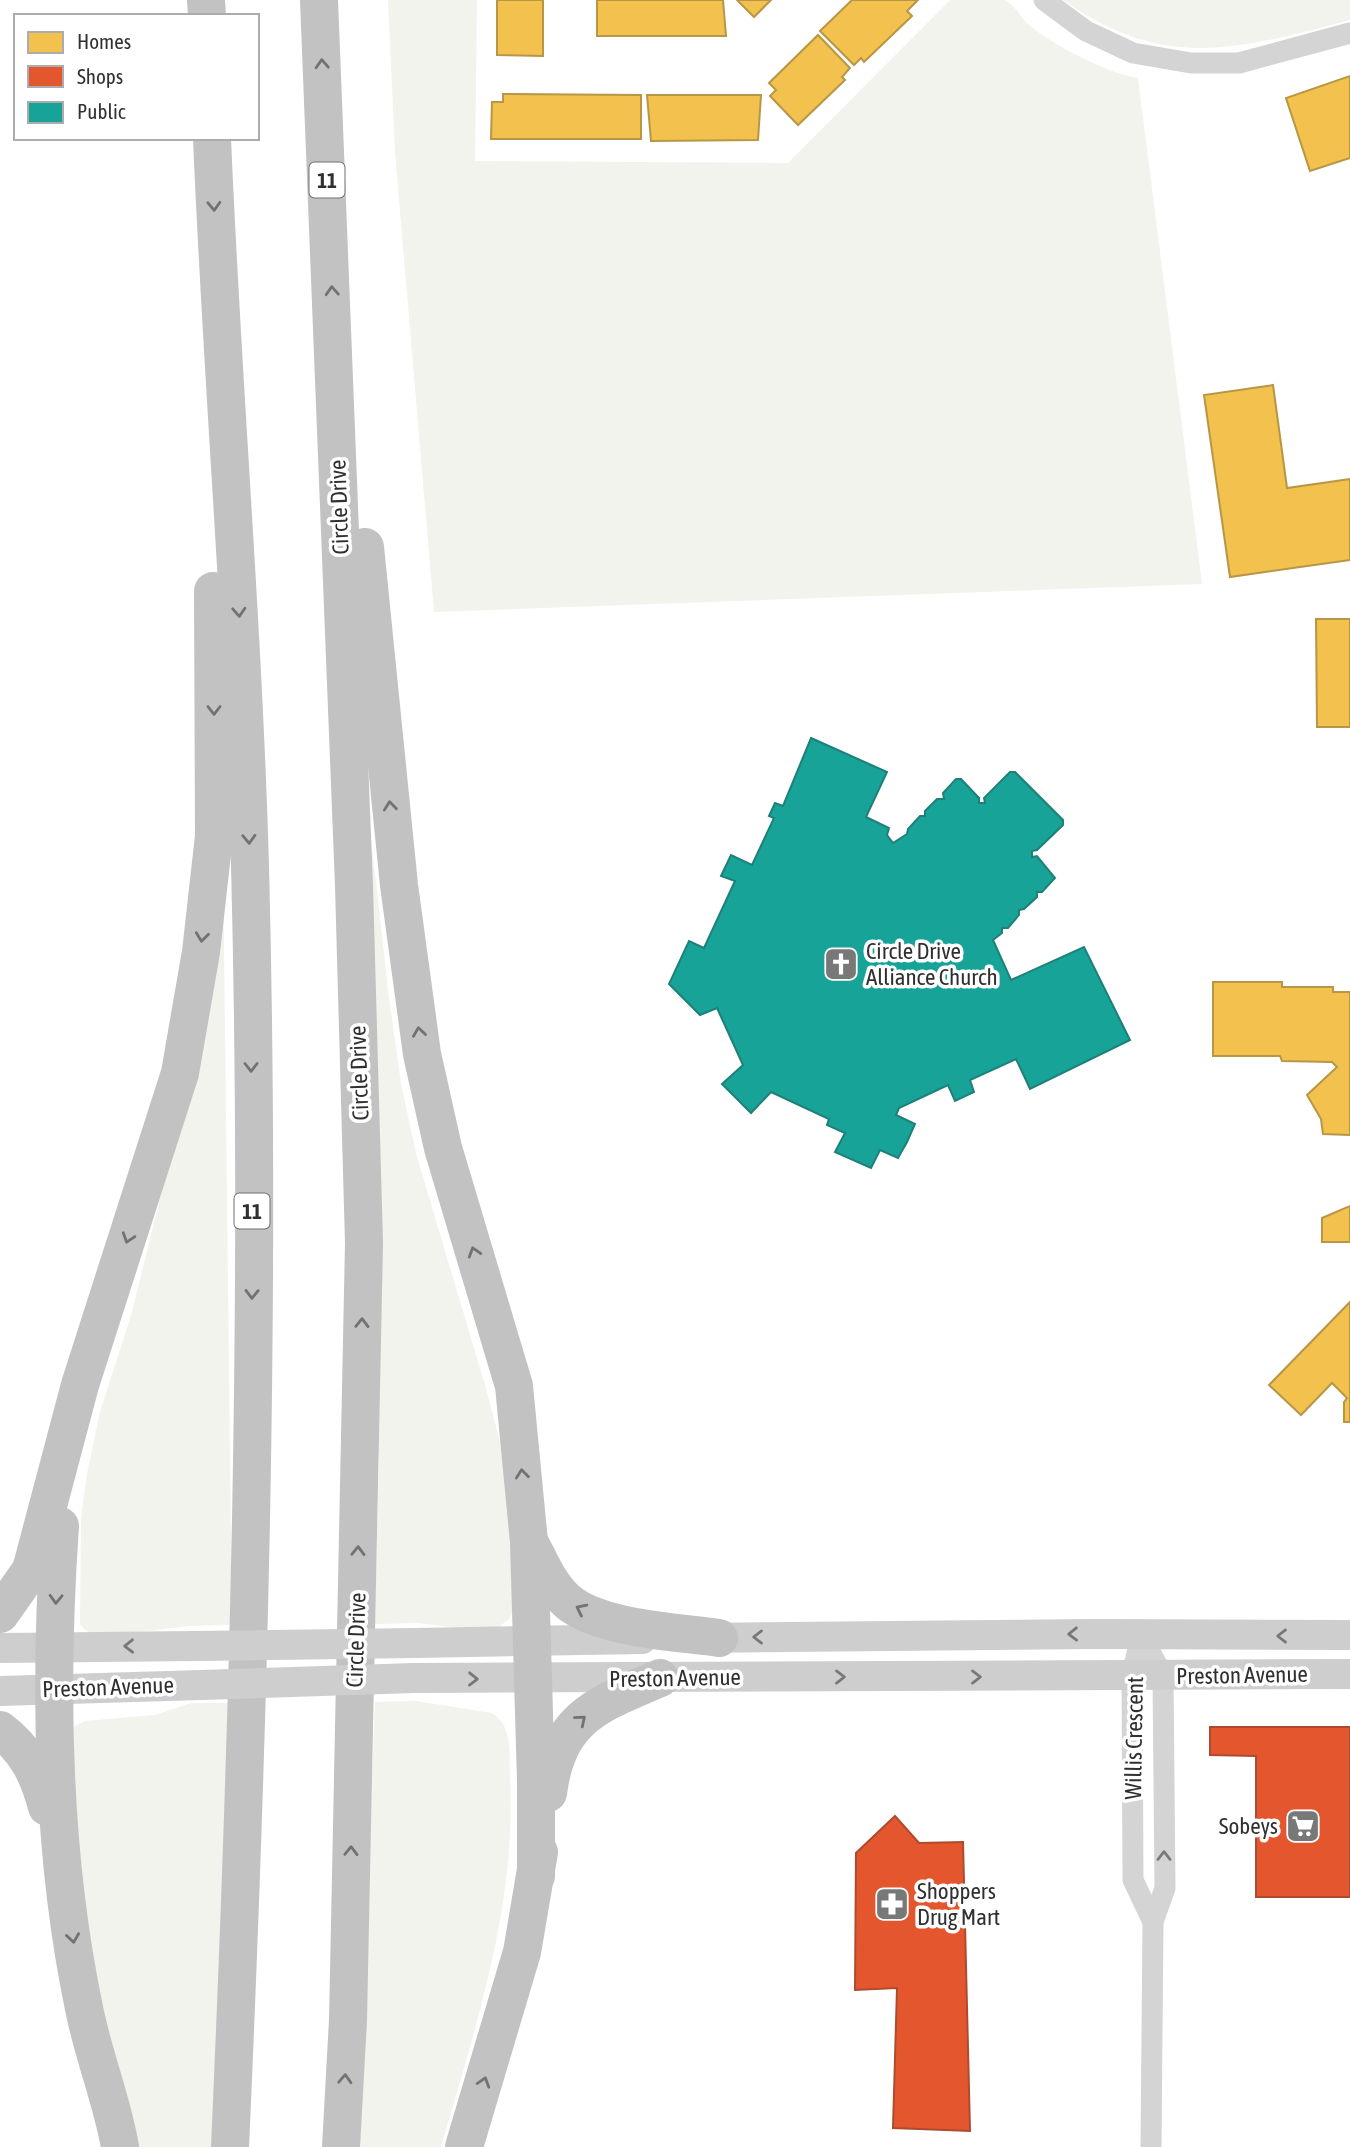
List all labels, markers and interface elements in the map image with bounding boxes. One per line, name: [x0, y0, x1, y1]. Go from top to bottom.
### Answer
legend: [14, 14, 259, 140]
text: Homes: [77, 29, 131, 53]
one-way arrow: [314, 58, 329, 69]
text: Shops: [77, 64, 123, 88]
text: Public: [77, 99, 126, 123]
road number: 11: [310, 162, 344, 198]
one-way arrow: [207, 201, 222, 212]
one-way arrow: [324, 286, 339, 297]
street label: Circle Drive: [324, 459, 354, 555]
one-way arrow: [232, 607, 247, 618]
one-way arrow: [206, 705, 222, 716]
one-way arrow: [383, 801, 398, 812]
one-way arrow: [241, 834, 256, 845]
one-way arrow: [195, 931, 210, 943]
place label: Circle Drive Alliance Church: [866, 938, 998, 990]
church icon: Circle Drive Alliance Church: [822, 945, 860, 983]
street label: Circle Drive: [344, 1025, 374, 1121]
one-way arrow: [411, 1026, 426, 1038]
one-way arrow: [243, 1062, 259, 1072]
road number: 11: [234, 1194, 270, 1228]
one-way arrow: [121, 1232, 136, 1244]
one-way arrow: [468, 1247, 483, 1259]
one-way arrow: [244, 1289, 260, 1300]
one-way arrow: [355, 1317, 370, 1328]
one-way arrow: [515, 1468, 530, 1479]
one-way arrow: [350, 1545, 365, 1556]
street label: Circle Drive: [341, 1592, 371, 1688]
one-way arrow: [48, 1594, 64, 1605]
one-way arrow: [576, 1603, 588, 1617]
one-way arrow: [1067, 1626, 1078, 1642]
one-way arrow: [1276, 1628, 1287, 1644]
one-way arrow: [752, 1629, 762, 1645]
one-way arrow: [123, 1639, 134, 1654]
street label: Preston Avenue: [1176, 1661, 1308, 1689]
street label: Preston Avenue: [609, 1664, 741, 1692]
one-way arrow: [835, 1669, 846, 1685]
one-way arrow: [971, 1669, 982, 1685]
one-way arrow: [468, 1671, 479, 1687]
street label: Preston Avenue: [42, 1672, 174, 1702]
street label: Willis Crescent: [1120, 1676, 1148, 1800]
one-way arrow: [573, 1716, 586, 1728]
supermarket icon: Sobeys: [1284, 1807, 1322, 1845]
place label: Sobeys: [1219, 1813, 1278, 1839]
one-way arrow: [343, 1846, 358, 1857]
one-way arrow: [1156, 1850, 1172, 1860]
place label: Shoppers Drug Mart: [917, 1878, 1000, 1930]
pharmacy icon: Shoppers Drug Mart: [873, 1885, 911, 1923]
one-way arrow: [66, 1932, 81, 1944]
one-way arrow: [337, 2073, 352, 2084]
one-way arrow: [476, 2076, 491, 2088]

